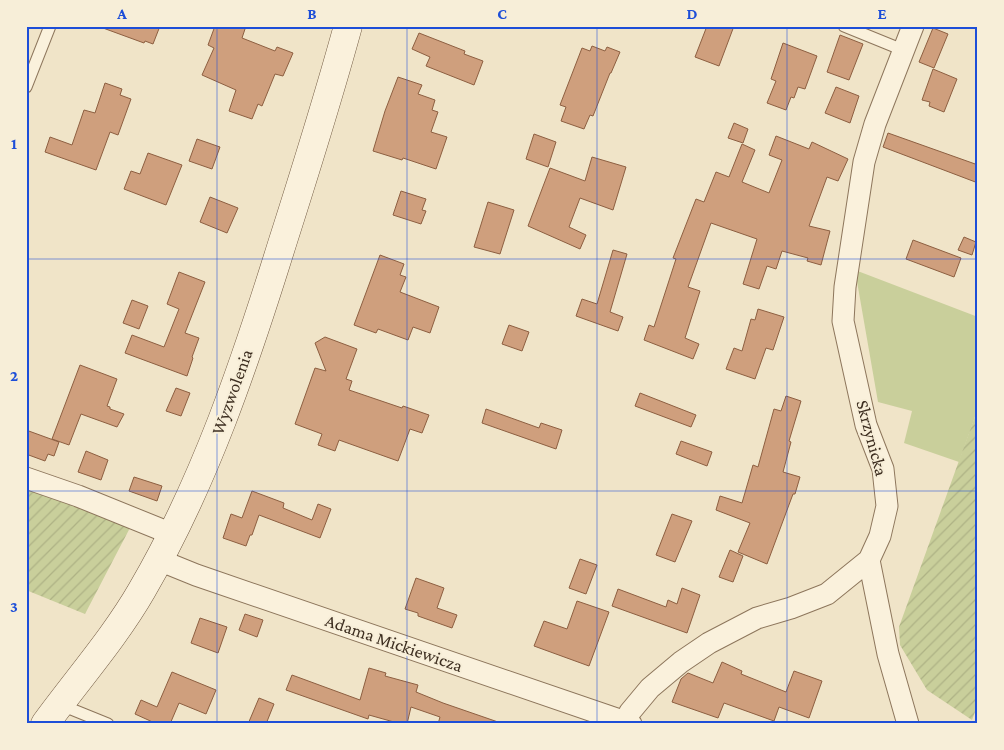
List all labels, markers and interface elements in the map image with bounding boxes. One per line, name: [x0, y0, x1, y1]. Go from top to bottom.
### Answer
text: A: [116, 5, 127, 22]
text: B: [307, 5, 317, 22]
text: C: [497, 5, 507, 22]
text: D: [686, 5, 698, 22]
text: E: [877, 5, 887, 22]
text: 1: [11, 135, 17, 152]
street label: Wyzwolenia: [207, 347, 257, 437]
text: 2: [10, 367, 18, 384]
street label: Skrzynicka: [852, 398, 892, 478]
text: 3: [10, 598, 18, 615]
street label: Adama Mickiewicza: [323, 610, 465, 676]

